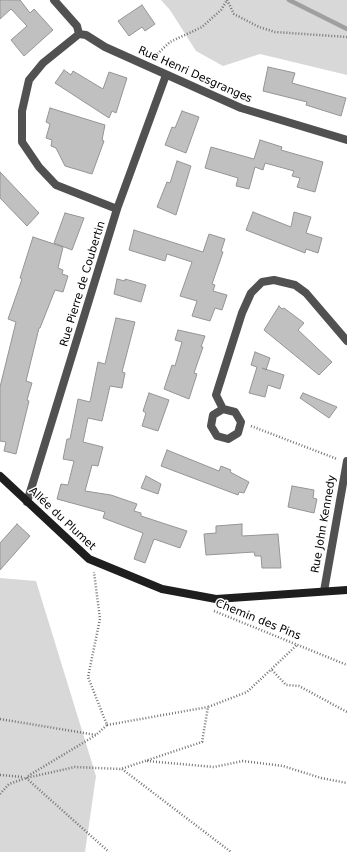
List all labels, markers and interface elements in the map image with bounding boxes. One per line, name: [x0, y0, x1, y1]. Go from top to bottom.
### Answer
street label: Rue Henri Desgranges: [136, 44, 254, 106]
street label: Rue Pierre de Coubertin: [58, 220, 108, 348]
street label: Rue John Kennedy: [309, 474, 339, 574]
street label: Allée du Plumet: [26, 485, 98, 553]
street label: Chemin des Pins: [213, 597, 303, 643]

